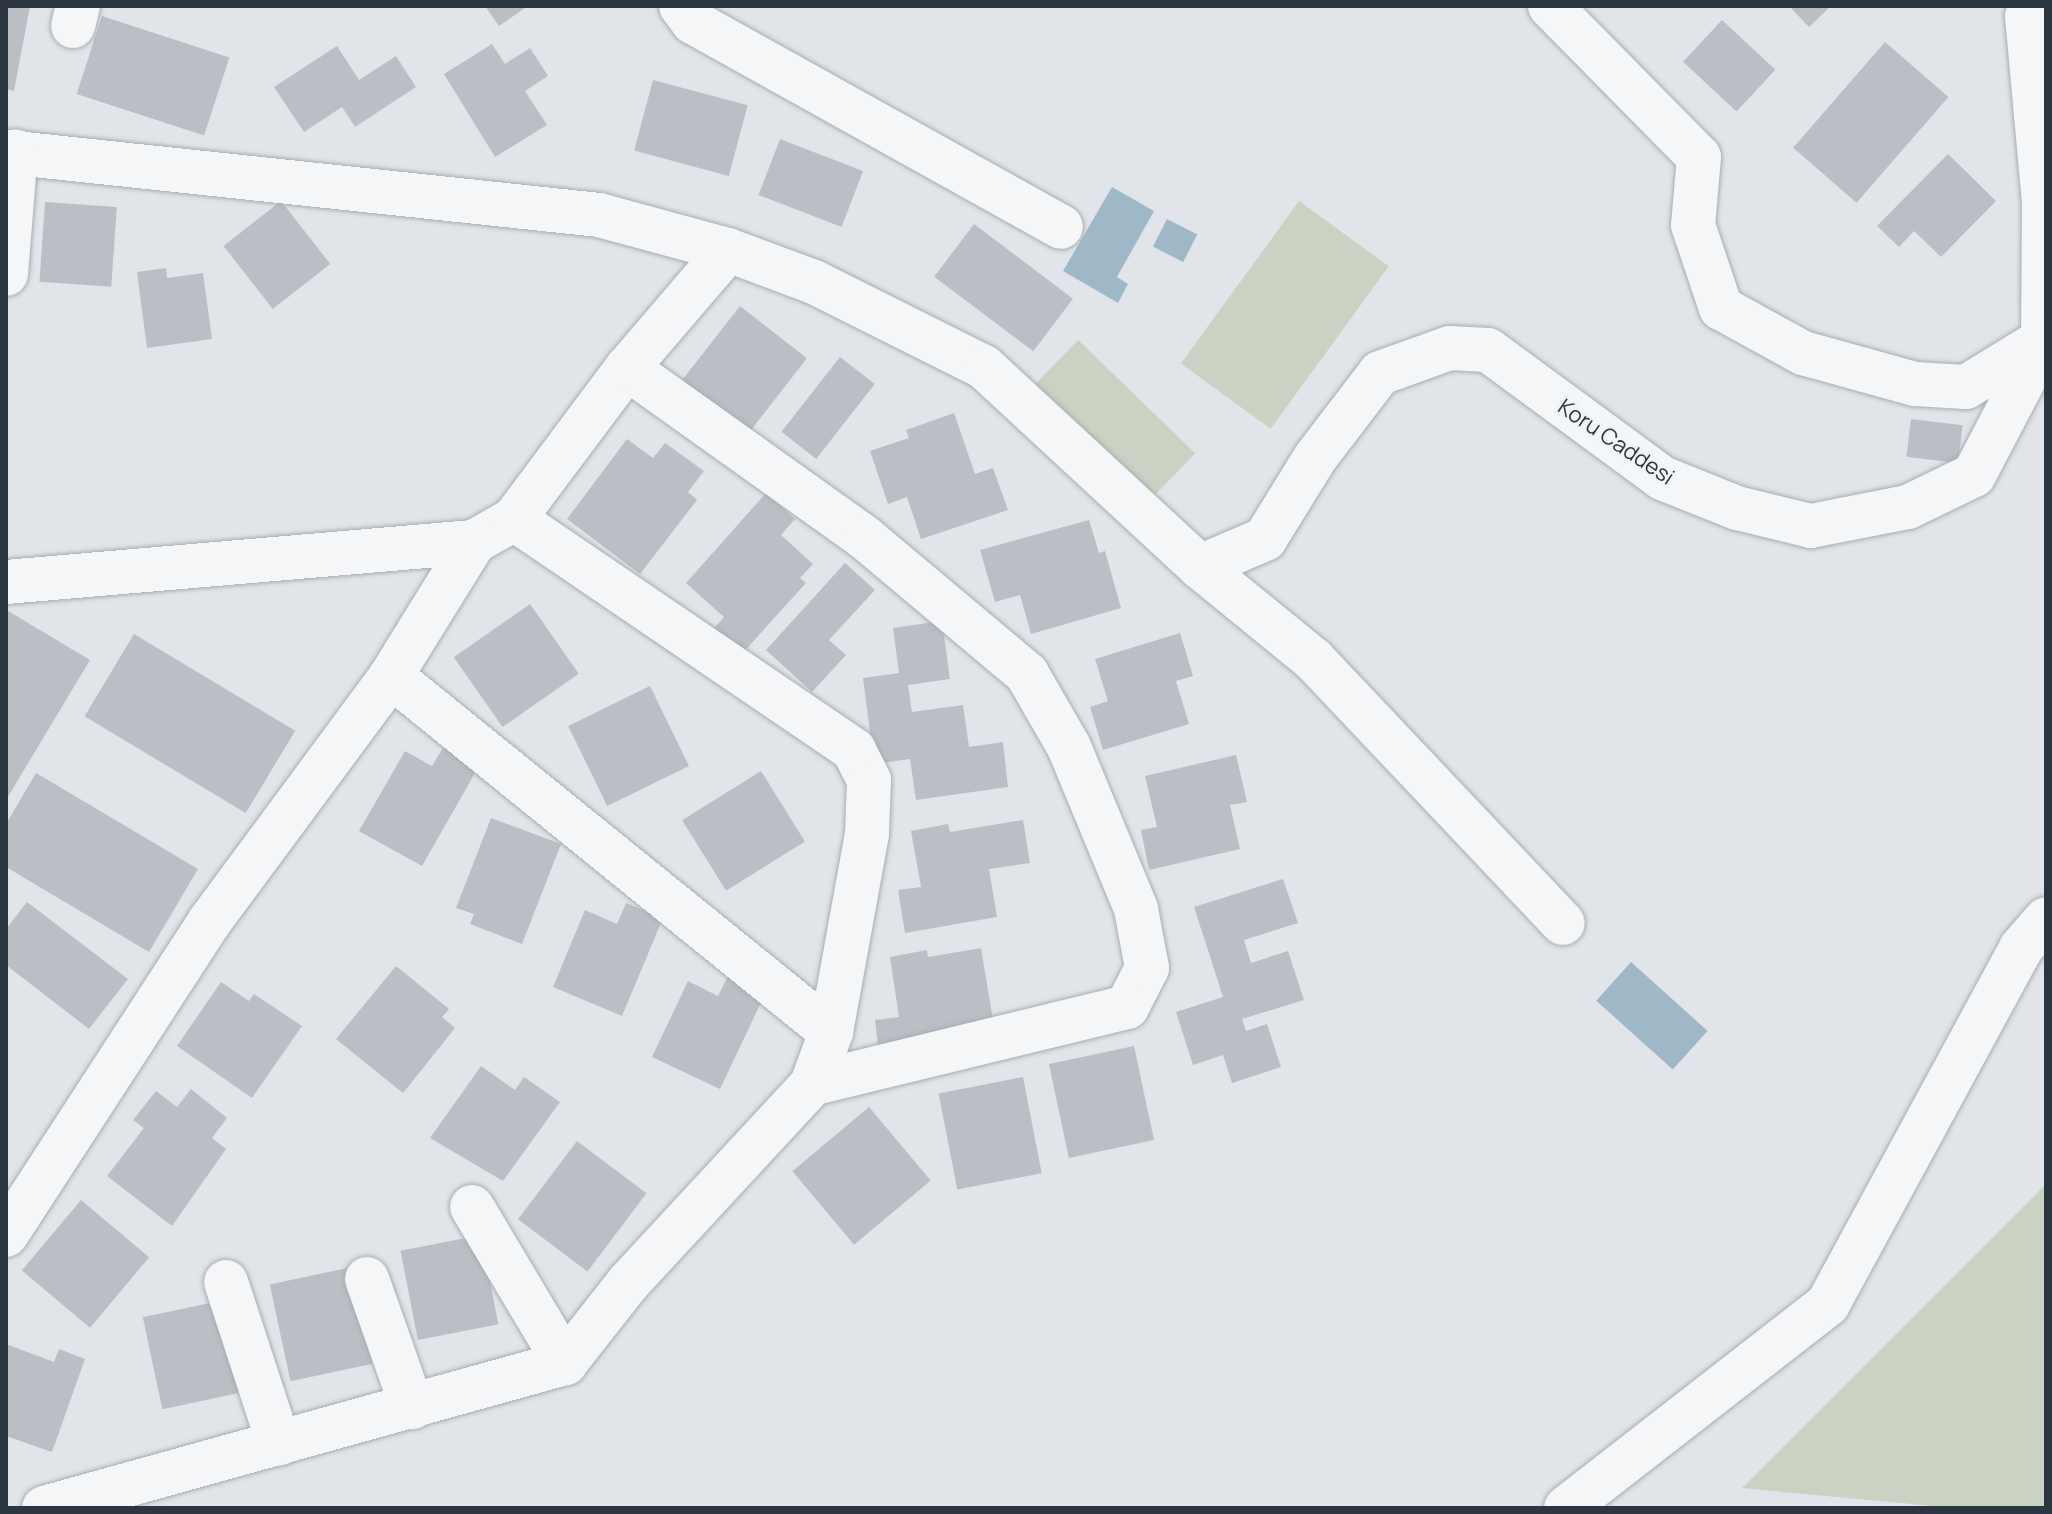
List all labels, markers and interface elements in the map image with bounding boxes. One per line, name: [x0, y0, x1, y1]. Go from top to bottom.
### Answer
street label: Koru Caddesi: [1553, 394, 1679, 490]

